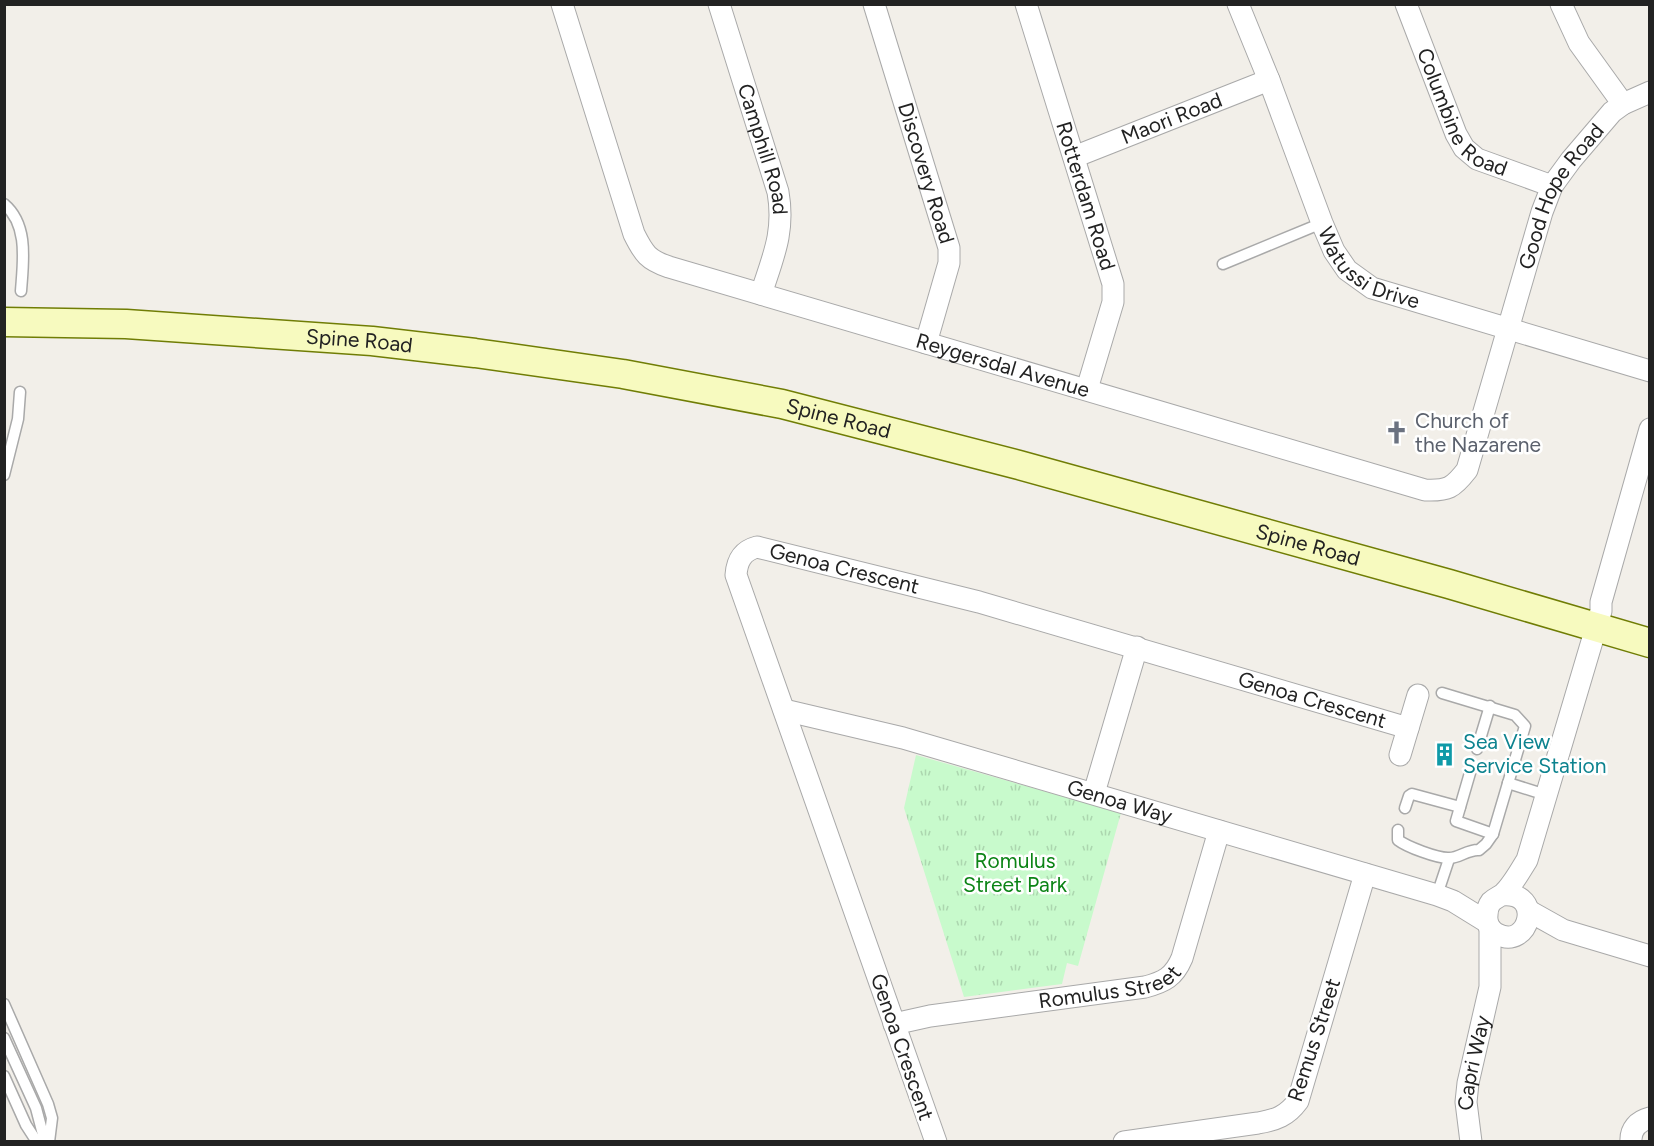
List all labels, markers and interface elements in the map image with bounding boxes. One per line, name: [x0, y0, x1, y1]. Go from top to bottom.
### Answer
street label: Columbine Road: [1412, 44, 1511, 181]
street label: Camphill Road: [733, 80, 793, 215]
street label: Maori Road: [1117, 87, 1225, 149]
street label: Discovery Road: [893, 99, 960, 247]
street label: Rotterdam Road: [1051, 118, 1121, 273]
street label: Good Hope Road: [1513, 118, 1609, 272]
street label: Watussi Drive: [1313, 223, 1423, 314]
street label: Spine Road: [305, 323, 414, 358]
street label: Reygersdal Avenue: [913, 328, 1093, 402]
street label: Spine Road: [784, 393, 894, 444]
place label: Church of the Nazarene: [1415, 408, 1541, 457]
church icon: Church of the Nazarene: [1384, 420, 1410, 446]
street label: Spine Road: [1253, 518, 1363, 571]
street label: Genoa Crescent: [767, 538, 922, 599]
street label: Genoa Crescent: [1235, 666, 1389, 733]
place label: Sea View Service Station: [1463, 729, 1606, 778]
building icon: Sea View Service Station: [1432, 741, 1458, 767]
street label: Genoa Way: [1064, 774, 1175, 828]
park label: Romulus Street Park: [963, 848, 1068, 897]
street label: Romulus Street: [1037, 960, 1186, 1013]
street label: Genoa Crescent: [866, 970, 939, 1123]
street label: Remus Street: [1282, 975, 1345, 1105]
street label: Capri Way: [1452, 1013, 1495, 1112]

